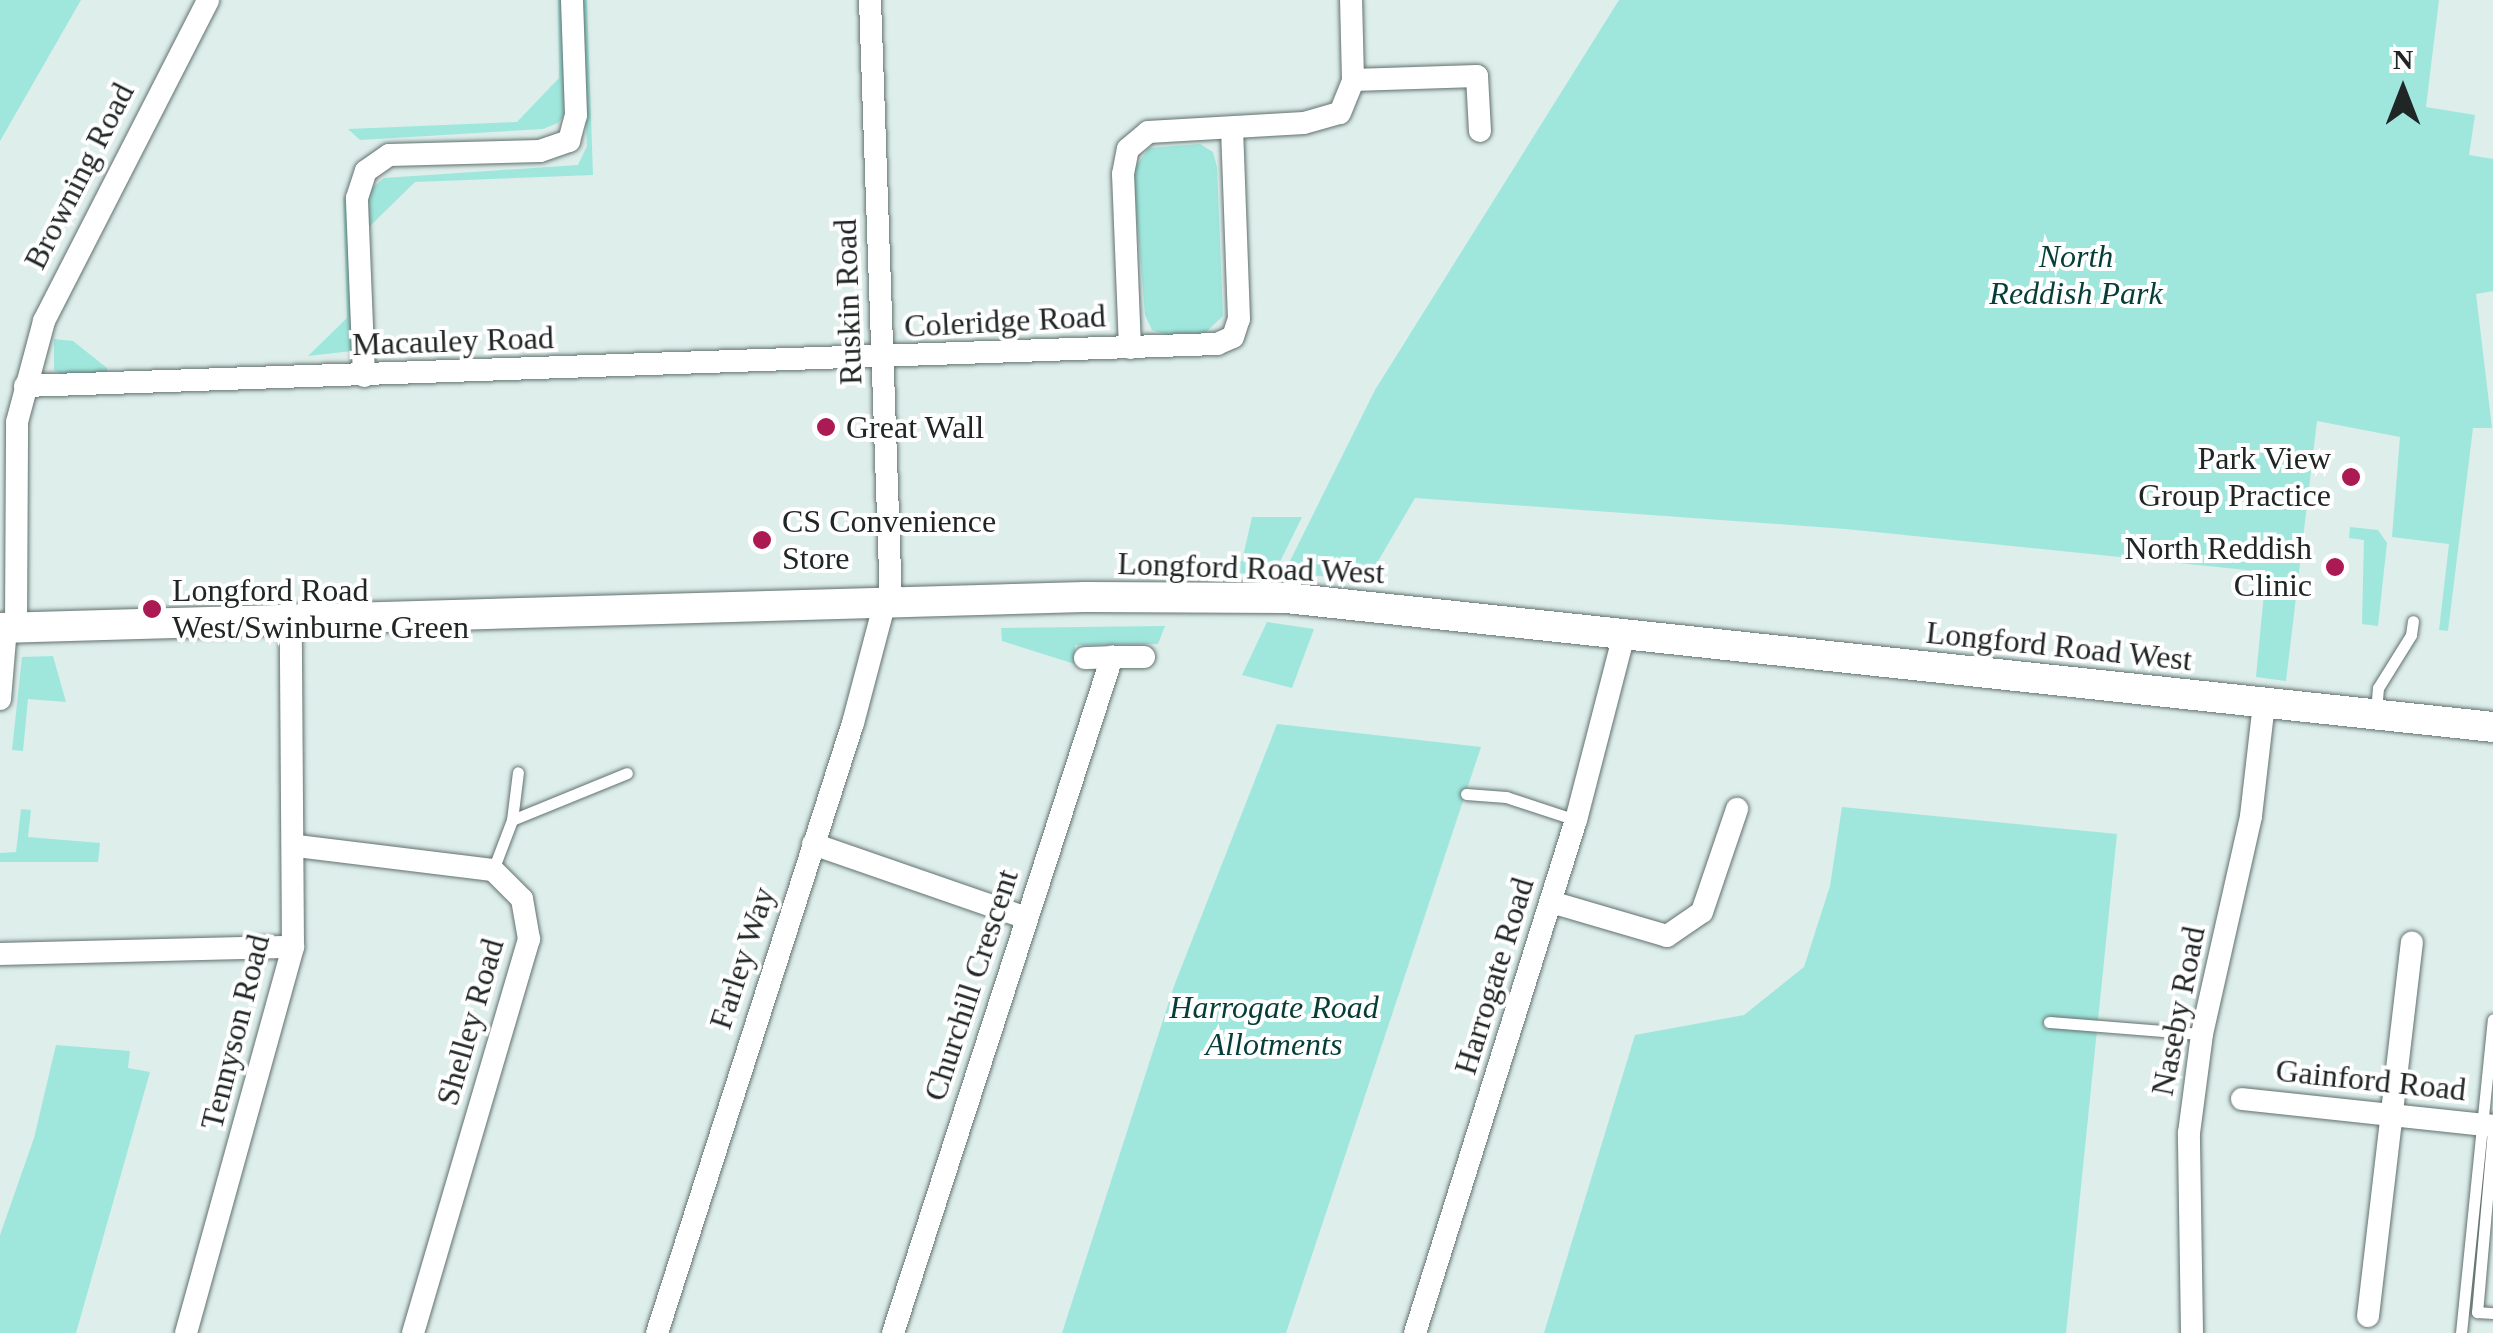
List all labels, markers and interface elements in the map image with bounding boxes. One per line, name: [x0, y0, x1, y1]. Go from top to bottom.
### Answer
north arrow: [2353, 40, 2453, 140]
text: N: [2393, 44, 2413, 75]
street label: Browning Road: [16, 77, 142, 275]
street label: Ruskin Road: [826, 218, 870, 386]
park label: North Reddish Park: [1989, 238, 2163, 313]
street label: Coleridge Road: [903, 297, 1107, 345]
street label: Macauley Road: [352, 318, 554, 364]
place label: Great Wall: [846, 408, 985, 446]
marker: Great Wall: [815, 416, 837, 438]
place label: Park View Group Practice: [2138, 440, 2331, 515]
marker: Park View Group Practice: [2340, 466, 2362, 488]
place label: CS Convenience Store: [782, 503, 996, 578]
marker: CS Convenience Store: [751, 529, 773, 551]
place label: North Reddish Clinic: [2124, 530, 2312, 605]
street label: Longford Road West: [1117, 544, 1385, 592]
marker: North Reddish Clinic: [2322, 554, 2348, 580]
place label: Longford Road West/Swinburne Green: [172, 572, 469, 647]
marker: Longford Road West/Swinburne Green: [141, 598, 163, 620]
street label: Longford Road West: [1924, 613, 2194, 679]
street label: Churchill Crescent: [916, 865, 1026, 1105]
street label: Harrogate Road: [1446, 873, 1542, 1079]
street label: Farley Way: [701, 882, 783, 1034]
street label: Naseby Road: [2143, 923, 2213, 1099]
street label: Tennyson Road: [192, 931, 278, 1133]
street label: Shelley Road: [428, 934, 512, 1110]
park label: Harrogate Road Allotments: [1169, 989, 1379, 1064]
street label: Gainford Road: [2274, 1051, 2468, 1109]

